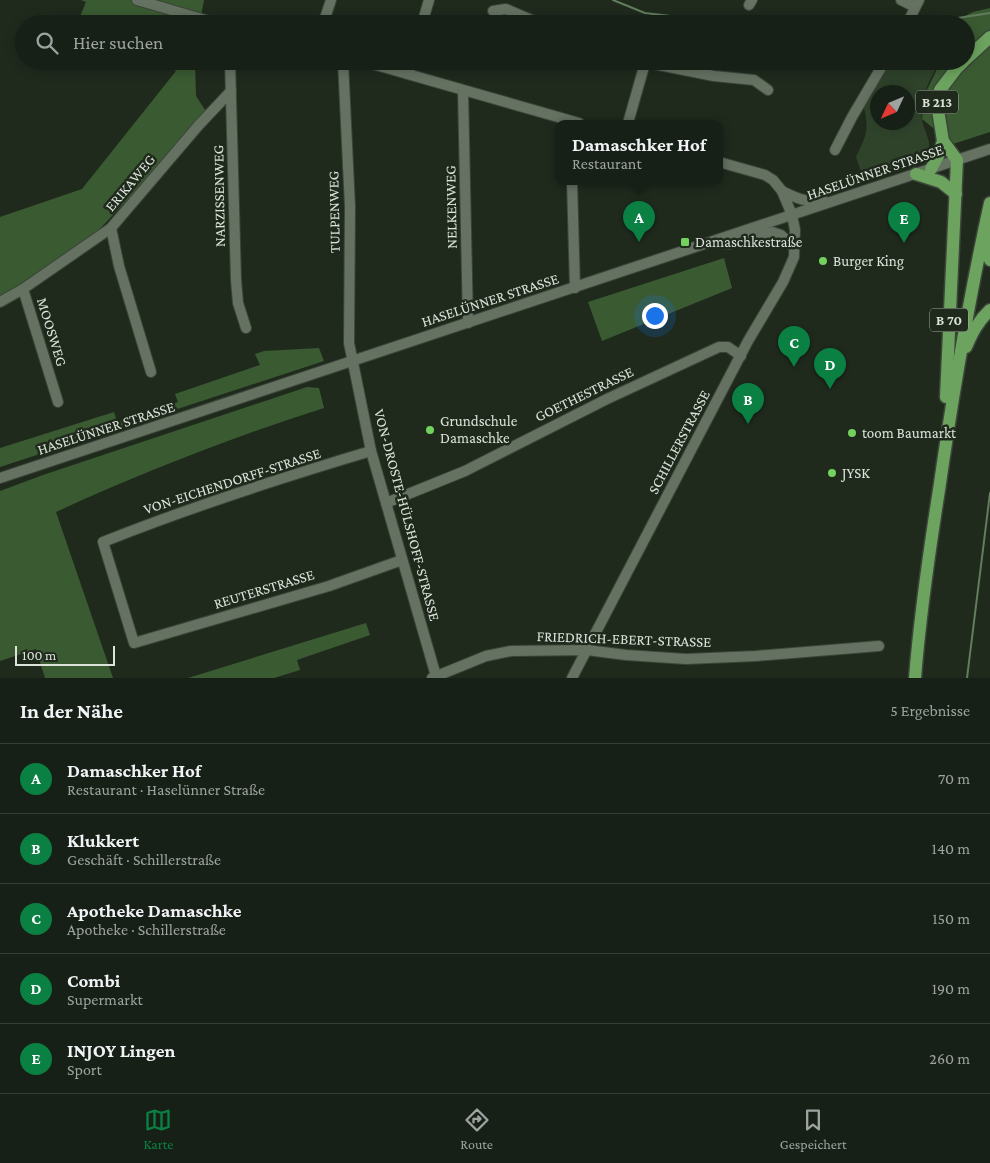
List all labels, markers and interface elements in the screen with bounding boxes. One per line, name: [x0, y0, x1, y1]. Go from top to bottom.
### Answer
search box: [15, 15, 975, 70]
icon: search: [33, 29, 61, 57]
text: Hier suchen: [73, 32, 163, 53]
north arrow: [870, 85, 915, 130]
road number: B 213: [916, 90, 958, 114]
popup: [555, 120, 723, 185]
text: Damaschker Hof: [572, 134, 706, 155]
street label: HASELÜNNER STRASSE: [805, 141, 945, 203]
street label: NARZISSENWEG: [210, 145, 228, 247]
street label: ERIKAWEG: [102, 151, 158, 215]
text: Restaurant: [572, 155, 642, 172]
street label: NELKENWEG: [442, 165, 460, 249]
street label: TULPENWEG: [325, 171, 343, 253]
pin: A: [623, 201, 655, 242]
pin: E: [888, 202, 920, 243]
place label: Damaschkestraße: [695, 234, 803, 250]
marker: Damaschkestraße: [679, 236, 691, 248]
place label: Burger King: [833, 253, 904, 270]
marker: Burger King: [817, 255, 829, 267]
street label: HASELÜNNER STRASSE: [419, 270, 561, 330]
street label: MOOSWEG: [34, 296, 70, 368]
your location: [642, 303, 668, 329]
road number: B 70: [930, 308, 968, 332]
pin: C: [778, 326, 810, 367]
pin: D: [814, 348, 846, 389]
street label: GOETHESTRASSE: [532, 363, 636, 425]
pin: B: [732, 383, 764, 424]
street label: SCHILLERSTRASSE: [645, 387, 713, 497]
street label: HASELÜNNER STRASSE: [35, 398, 177, 458]
street label: VON-DROSTE-HÜLSHOFF-STRASSE: [371, 407, 443, 623]
place label: Grundschule Damaschke: [440, 413, 518, 446]
marker: Grundschule Damaschke: [424, 424, 436, 436]
place label: toom Baumarkt: [862, 425, 957, 441]
marker: toom Baumarkt: [846, 427, 858, 439]
street label: VON-EICHENDORFF-STRASSE: [141, 445, 323, 517]
place label: JYSK: [840, 465, 870, 482]
marker: JYSK: [826, 467, 838, 479]
street label: REUTERSTRASSE: [212, 566, 316, 612]
street label: FRIEDRICH-EBERT-STRASSE: [536, 628, 712, 650]
scale bar: [15, 643, 115, 666]
text: 100 m: [22, 647, 56, 663]
text: In der Nähe: [20, 699, 123, 723]
text: 5 Ergebnisse: [890, 702, 970, 719]
text: Damaschker Hof: [67, 760, 201, 781]
text: A: [31, 770, 41, 787]
text: 70 m: [938, 770, 970, 787]
text: Restaurant · Haselünner Straße: [67, 781, 265, 798]
text: Klukkert: [67, 830, 139, 851]
text: B: [31, 840, 41, 857]
text: 140 m: [932, 840, 970, 857]
text: Geschäft · Schillerstraße: [67, 851, 221, 868]
text: Apotheke Damaschke: [67, 900, 242, 921]
text: C: [31, 910, 41, 927]
text: 150 m: [932, 910, 970, 927]
text: Apotheke · Schillerstraße: [67, 921, 226, 938]
text: Combi: [67, 970, 120, 991]
text: D: [30, 980, 42, 997]
text: 190 m: [932, 980, 970, 997]
text: Supermarkt: [67, 991, 143, 1008]
text: INJOY Lingen: [67, 1040, 176, 1061]
text: E: [31, 1050, 41, 1067]
text: 260 m: [929, 1050, 970, 1067]
text: Sport: [67, 1061, 102, 1078]
tab: Karte: [143, 1106, 173, 1152]
tab: Route: [460, 1106, 493, 1152]
tab: Gespeichert: [780, 1106, 847, 1152]

